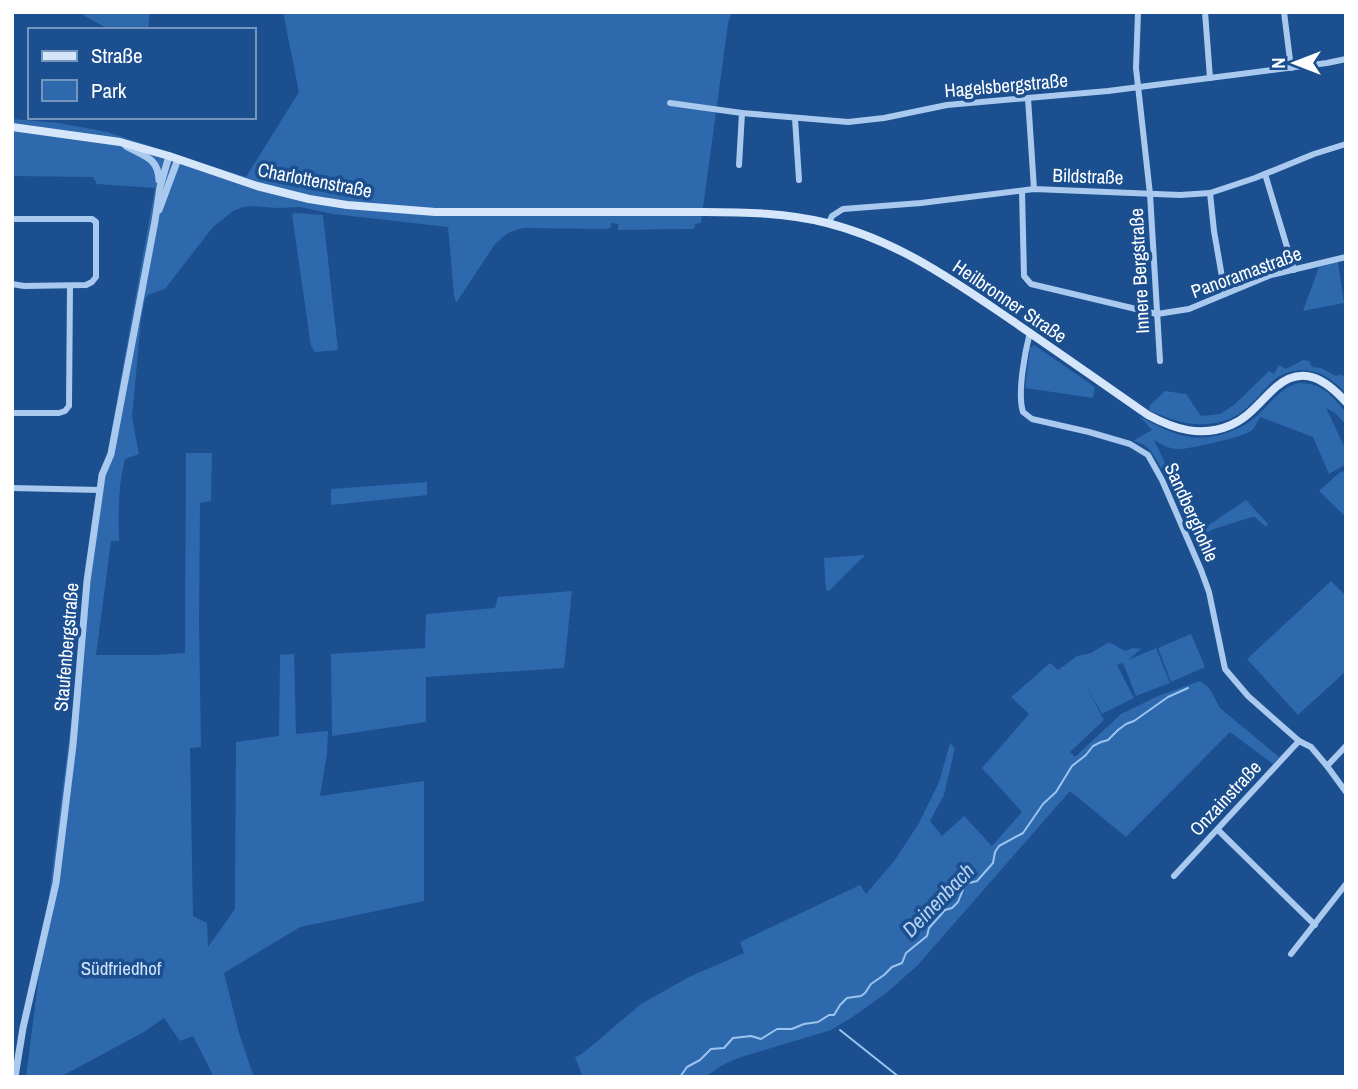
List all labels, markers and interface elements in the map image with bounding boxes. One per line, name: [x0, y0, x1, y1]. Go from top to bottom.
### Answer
legend: [28, 28, 256, 119]
north arrow: [1260, 28, 1330, 98]
text: Straße: [91, 41, 143, 70]
text: N: [1265, 57, 1291, 69]
street label: Hagelsbergstraße: [943, 67, 1069, 103]
text: Park: [91, 76, 127, 105]
street label: Charlottenstraße: [256, 156, 374, 204]
street label: Bildstraße: [1052, 162, 1124, 190]
street label: Innere Bergstraße: [1123, 208, 1155, 334]
street label: Panoramastraße: [1187, 240, 1305, 304]
street label: Heilbronner Straße: [948, 253, 1072, 349]
street label: Sandberghohle: [1159, 458, 1225, 566]
street label: Staufenbergstraße: [47, 582, 85, 712]
street label: Onzainstraße: [1183, 755, 1267, 841]
water label: Deinenbach: [895, 857, 981, 943]
park label: Südfriedhof: [81, 955, 162, 981]

